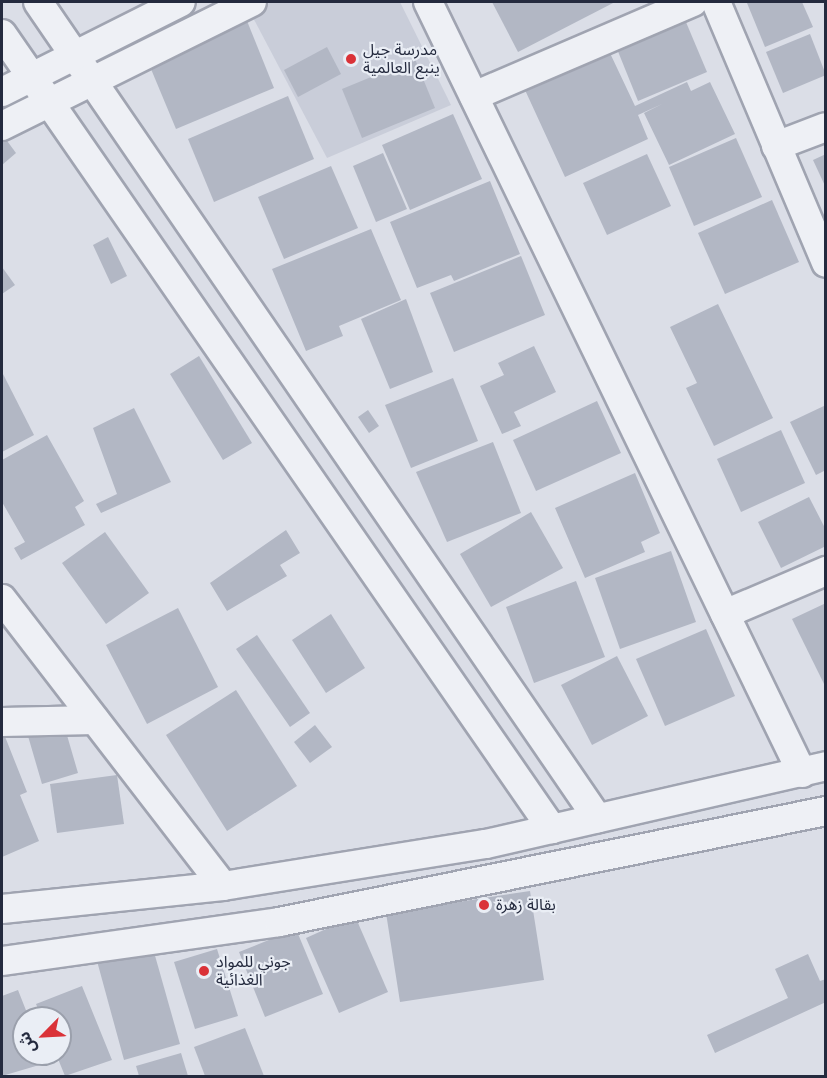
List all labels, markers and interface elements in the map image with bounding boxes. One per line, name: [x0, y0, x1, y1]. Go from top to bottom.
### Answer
place label: مدرسة جيل ينبع العالمية: [363, 40, 440, 78]
marker: مدرسة جيل ينبع العالمية: [344, 52, 358, 66]
place label: بقالة زهرة: [496, 895, 556, 915]
marker: بقالة زهرة: [477, 898, 491, 912]
place label: جوني للمواد الغذائية: [216, 952, 291, 990]
marker: جوني للمواد الغذائية: [197, 964, 211, 978]
north arrow: [12, 1006, 72, 1066]
text: ش: [15, 1029, 39, 1056]

